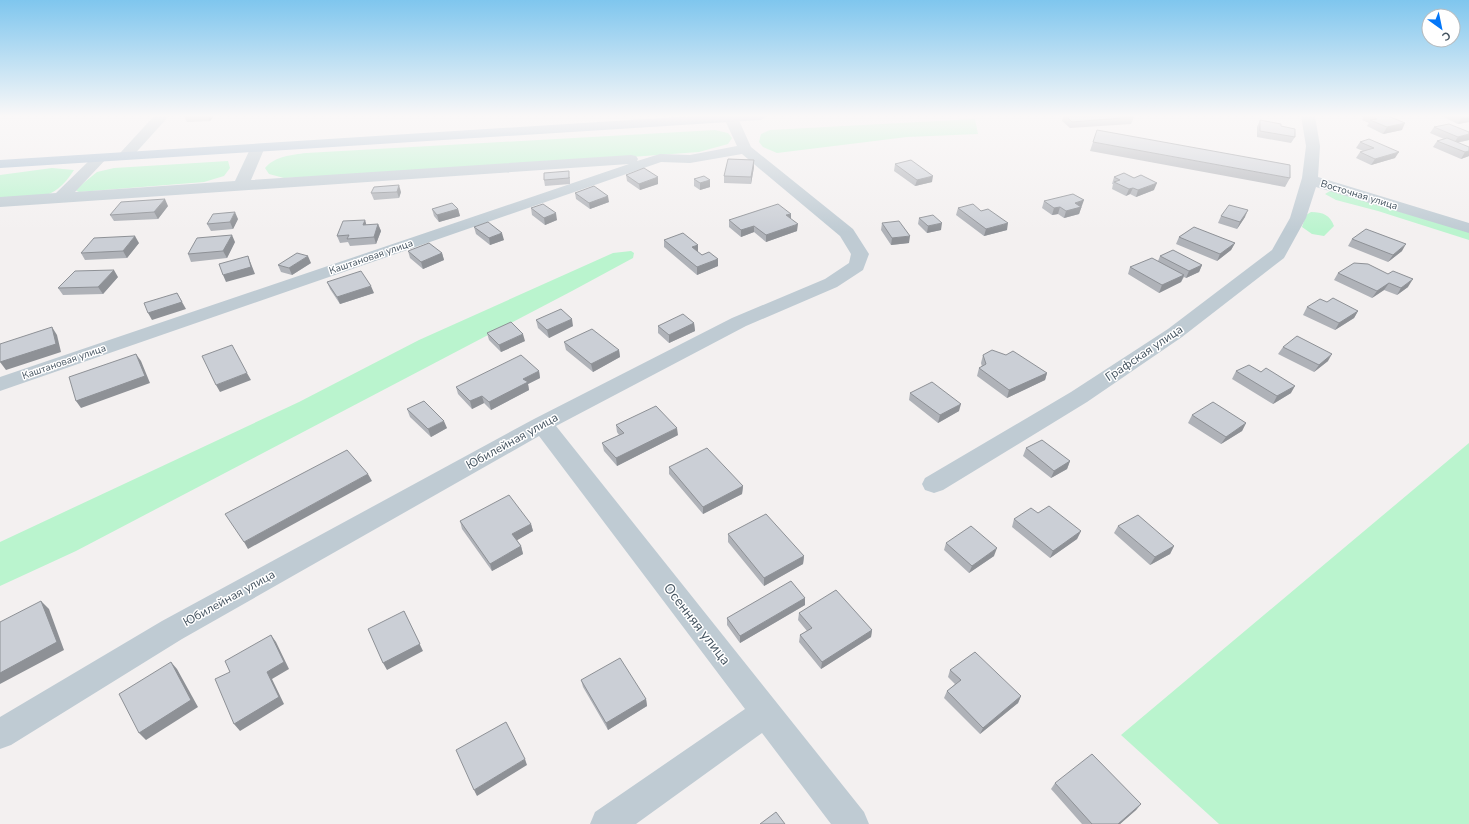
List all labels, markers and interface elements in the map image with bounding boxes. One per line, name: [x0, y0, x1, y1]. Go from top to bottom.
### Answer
north arrow: [1421, 8, 1461, 48]
text: С: [1439, 28, 1453, 45]
street label: Восточная улица: [1319, 177, 1399, 213]
street label: Каштановая улица: [327, 236, 415, 278]
street label: Графская улица: [1102, 321, 1186, 385]
street label: Каштановая улица: [20, 341, 108, 383]
street label: Юбилейная улица: [463, 409, 561, 473]
street label: Юбилейная улица: [180, 566, 278, 630]
street label: Осенняя улица: [659, 579, 735, 669]

